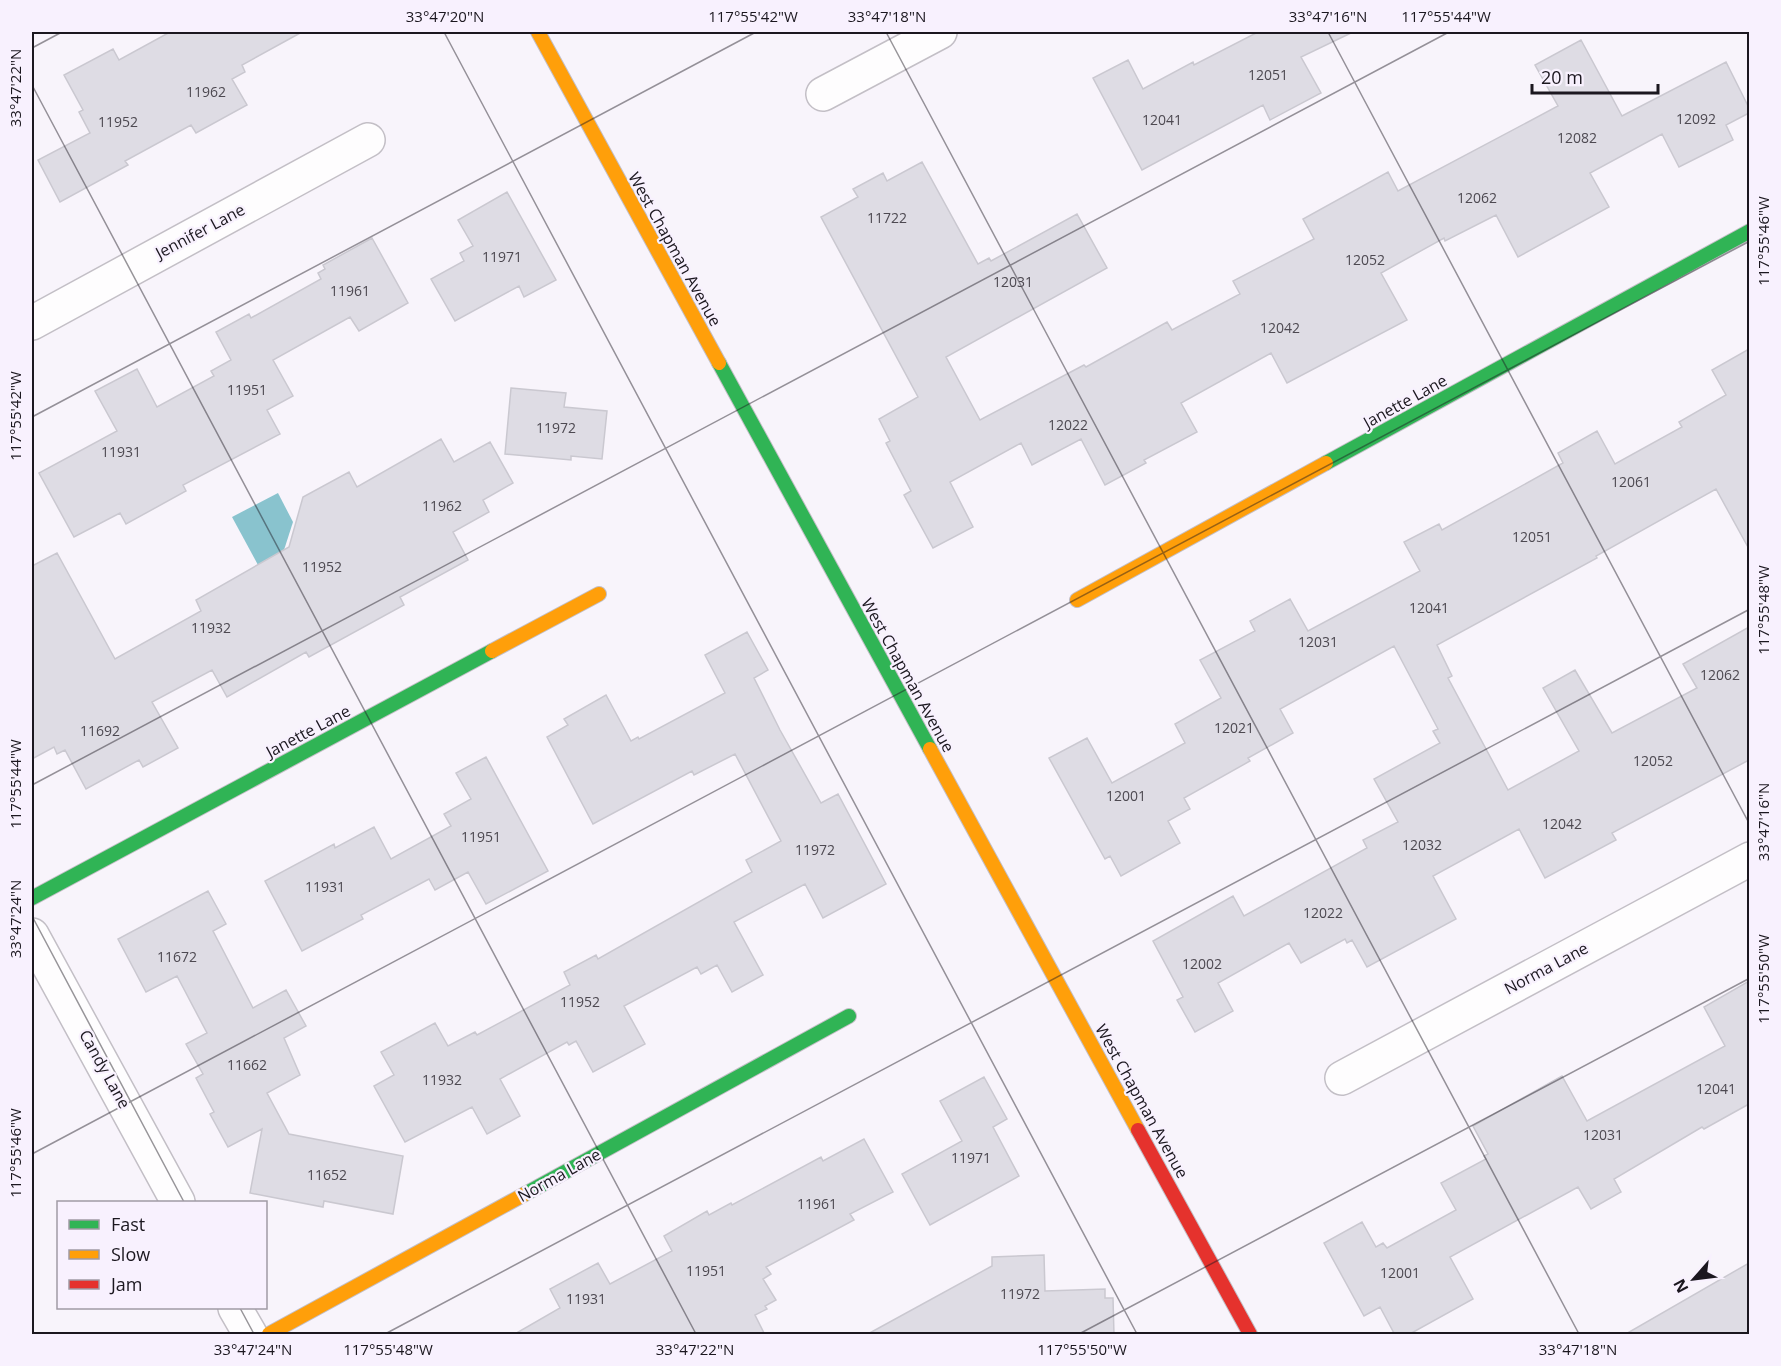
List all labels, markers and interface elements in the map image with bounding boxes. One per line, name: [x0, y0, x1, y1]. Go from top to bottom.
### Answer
text: 33°47'20"N: [406, 6, 484, 26]
text: 117°55'42"W: [708, 6, 798, 26]
text: 33°47'18"N: [848, 6, 926, 26]
text: 33°47'16"N: [1289, 6, 1367, 26]
text: 117°55'44"W: [1401, 6, 1491, 26]
text: 33°47'22"N: [5, 49, 25, 127]
scale bar: [1532, 57, 1658, 95]
house number: 12051: [1248, 65, 1288, 84]
text: 20 m: [1541, 65, 1583, 89]
house number: 11962: [186, 82, 226, 101]
house number: 12092: [1676, 109, 1716, 128]
house number: 12041: [1142, 110, 1182, 129]
house number: 11952: [98, 112, 138, 131]
house number: 12082: [1557, 128, 1597, 147]
street label: West Chapman Avenue: [623, 168, 727, 330]
house number: 12062: [1457, 188, 1497, 207]
text: 117°55'46"W: [1753, 196, 1773, 286]
street label: Jennifer Lane: [150, 198, 248, 265]
house number: 11722: [867, 208, 907, 227]
house number: 11971: [482, 247, 522, 266]
house number: 12052: [1345, 250, 1385, 269]
house number: 12031: [993, 272, 1033, 291]
house number: 11961: [330, 281, 370, 300]
house number: 12042: [1260, 318, 1300, 337]
street label: Janette Lane: [1357, 369, 1451, 434]
text: 117°55'42"W: [5, 371, 25, 461]
house number: 11951: [227, 380, 267, 399]
house number: 12022: [1048, 415, 1088, 434]
house number: 11972: [536, 418, 576, 437]
house number: 11931: [101, 442, 141, 461]
house number: 12061: [1611, 472, 1651, 491]
house number: 11962: [422, 496, 462, 515]
house number: 12051: [1512, 527, 1552, 546]
house number: 11952: [302, 557, 342, 576]
text: 117°55'48"W: [1753, 565, 1773, 655]
street label: West Chapman Avenue: [856, 594, 960, 756]
house number: 12041: [1409, 598, 1449, 617]
house number: 11932: [191, 618, 231, 637]
house number: 12031: [1298, 632, 1338, 651]
house number: 12062: [1700, 665, 1740, 684]
street label: Janette Lane: [260, 700, 354, 763]
house number: 12021: [1214, 718, 1254, 737]
house number: 11692: [80, 721, 120, 740]
text: 117°55'44"W: [5, 739, 25, 829]
house number: 12052: [1633, 751, 1673, 770]
text: 33°47'16"N: [1753, 783, 1773, 861]
house number: 12001: [1106, 786, 1146, 805]
house number: 12042: [1542, 814, 1582, 833]
house number: 11951: [461, 827, 501, 846]
house number: 12032: [1402, 835, 1442, 854]
house number: 11972: [795, 840, 835, 859]
house number: 11931: [305, 877, 345, 896]
text: 33°47'24"N: [5, 880, 25, 958]
house number: 12022: [1303, 903, 1343, 922]
text: 117°55'50"W: [1753, 934, 1773, 1024]
street label: Norma Lane: [1500, 937, 1592, 999]
house number: 11672: [157, 947, 197, 966]
house number: 12002: [1182, 954, 1222, 973]
house number: 11952: [560, 992, 600, 1011]
street label: West Chapman Avenue: [1090, 1020, 1194, 1182]
street label: Candy Lane: [74, 1026, 136, 1112]
house number: 11662: [227, 1055, 267, 1074]
house number: 11932: [422, 1070, 462, 1089]
house number: 12041: [1696, 1079, 1736, 1098]
text: 117°55'46"W: [5, 1108, 25, 1198]
house number: 12031: [1583, 1125, 1623, 1144]
street label: Norma Lane: [513, 1143, 605, 1207]
house number: 11971: [951, 1148, 991, 1167]
house number: 11652: [307, 1165, 347, 1184]
house number: 11961: [797, 1194, 837, 1213]
legend: [57, 1201, 267, 1309]
text: Fast: [111, 1212, 145, 1236]
text: Slow: [111, 1242, 150, 1266]
north arrow: [1664, 1249, 1724, 1309]
house number: 11951: [686, 1261, 726, 1280]
house number: 12001: [1380, 1263, 1420, 1282]
text: Jam: [109, 1272, 143, 1296]
text: N: [1668, 1275, 1694, 1297]
house number: 11972: [1000, 1284, 1040, 1303]
house number: 11931: [566, 1289, 606, 1308]
text: 33°47'24"N: [214, 1339, 292, 1359]
text: 117°55'48"W: [343, 1339, 433, 1359]
text: 33°47'22"N: [656, 1339, 734, 1359]
text: 117°55'50"W: [1037, 1339, 1127, 1359]
text: 33°47'18"N: [1539, 1339, 1617, 1359]

